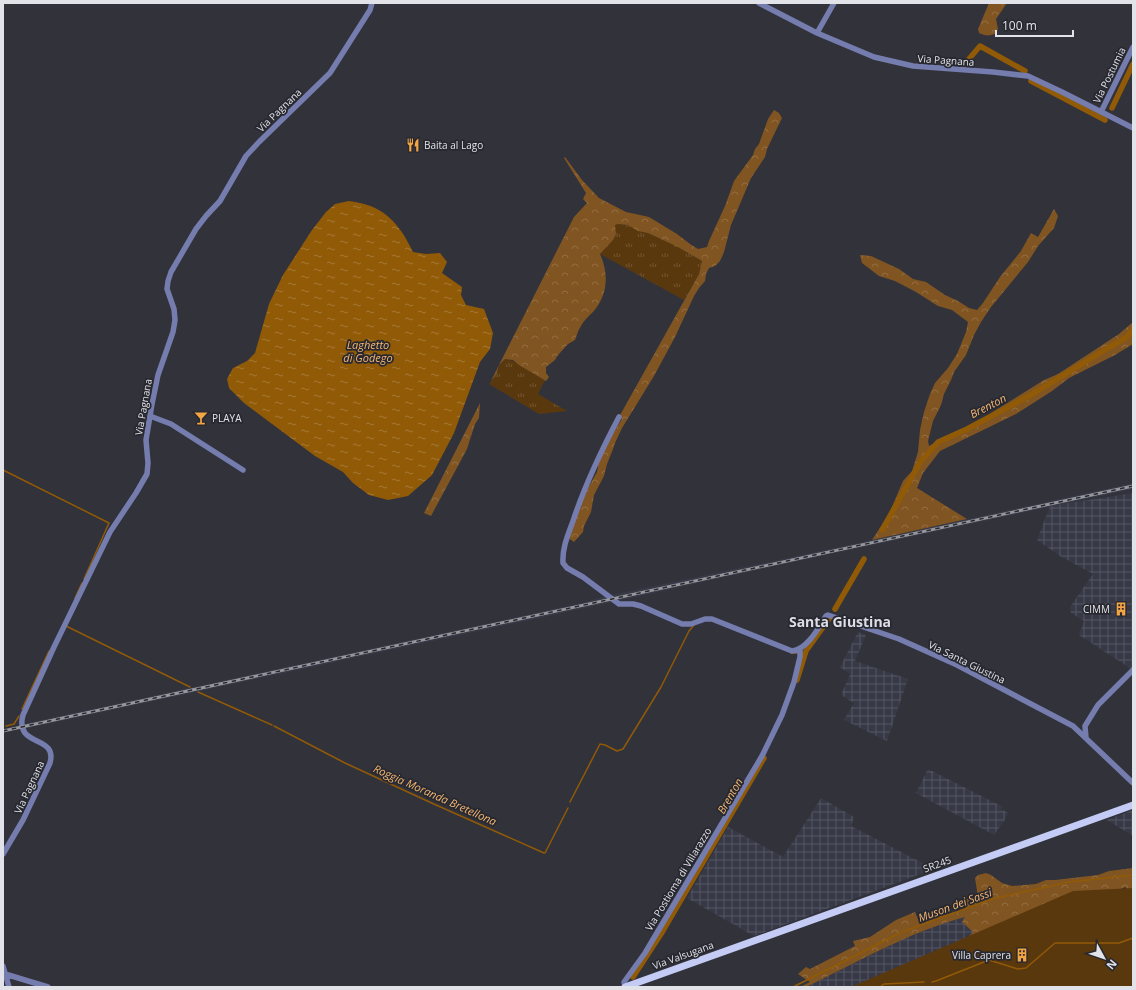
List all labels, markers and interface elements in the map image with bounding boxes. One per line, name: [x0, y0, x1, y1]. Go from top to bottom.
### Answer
scale bar: [996, 12, 1073, 38]
text: 100 m: [1002, 17, 1037, 34]
street label: Via Postumia: [1089, 45, 1129, 105]
street label: Via Pagnana: [917, 51, 975, 69]
street label: Via Pagnana: [254, 85, 304, 135]
restaurant icon: Baita al Lago: [405, 137, 421, 153]
place label: Baita al Lago: [424, 138, 483, 152]
water label: Laghetto di Godego: [343, 337, 393, 365]
street label: Via Pagnana: [131, 378, 155, 436]
water label: Brenton: [967, 390, 1009, 421]
bar icon: PLAYA: [193, 410, 209, 426]
place label: PLAYA: [212, 411, 242, 425]
building icon: CIMM: [1113, 601, 1129, 617]
place label: CIMM: [1083, 602, 1110, 616]
district label: Santa Giustina: [789, 612, 891, 631]
street label: Via Santa Giustina: [926, 637, 1008, 687]
street label: Via Pagnana: [11, 758, 47, 816]
water label: Roggia Moranda Bretellona: [371, 761, 499, 829]
water label: Brenton: [713, 775, 746, 816]
street label: Via Postioma di Villarazzo: [642, 825, 714, 933]
street label: SR245: [921, 852, 953, 876]
water label: Muson dei Sassi: [916, 884, 994, 925]
street label: Via Valsugana: [650, 937, 716, 973]
north arrow: [1084, 938, 1124, 978]
building icon: Villa Caprera: [1014, 947, 1030, 963]
place label: Villa Caprera: [952, 948, 1011, 962]
text: N: [1103, 956, 1121, 973]

